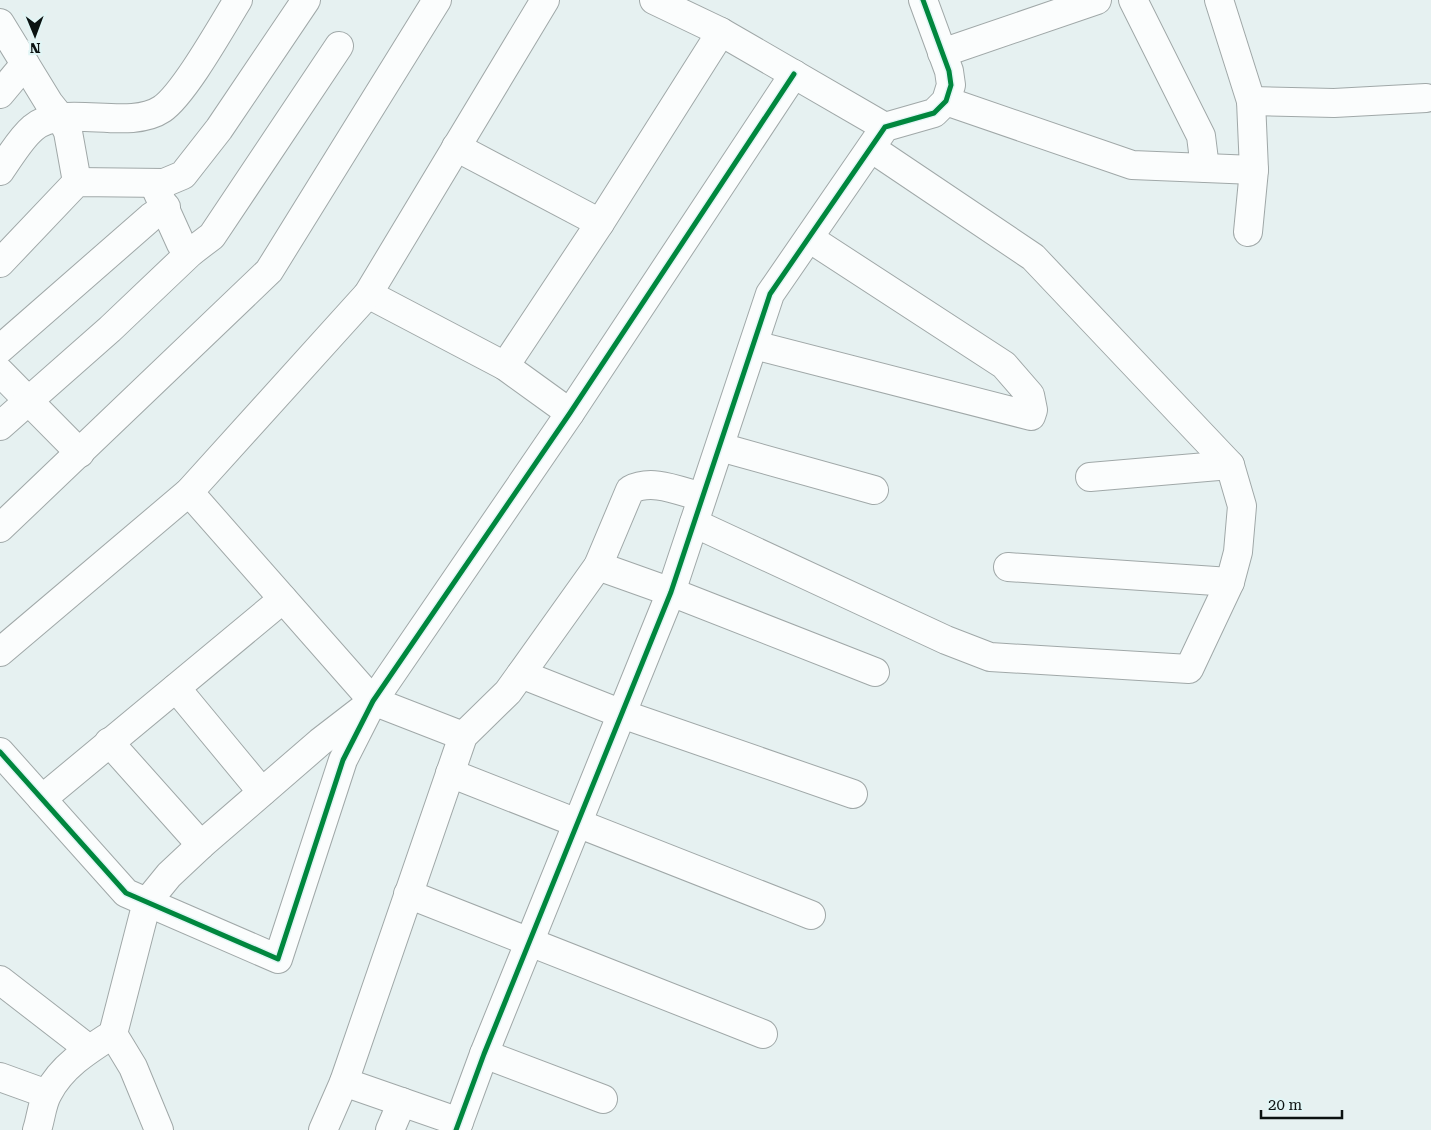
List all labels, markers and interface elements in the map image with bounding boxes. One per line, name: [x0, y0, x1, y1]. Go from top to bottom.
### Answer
north arrow: [10, 10, 60, 60]
text: N: [29, 40, 41, 56]
scale bar: [1261, 1088, 1342, 1120]
text: 20 m: [1268, 1096, 1303, 1114]

